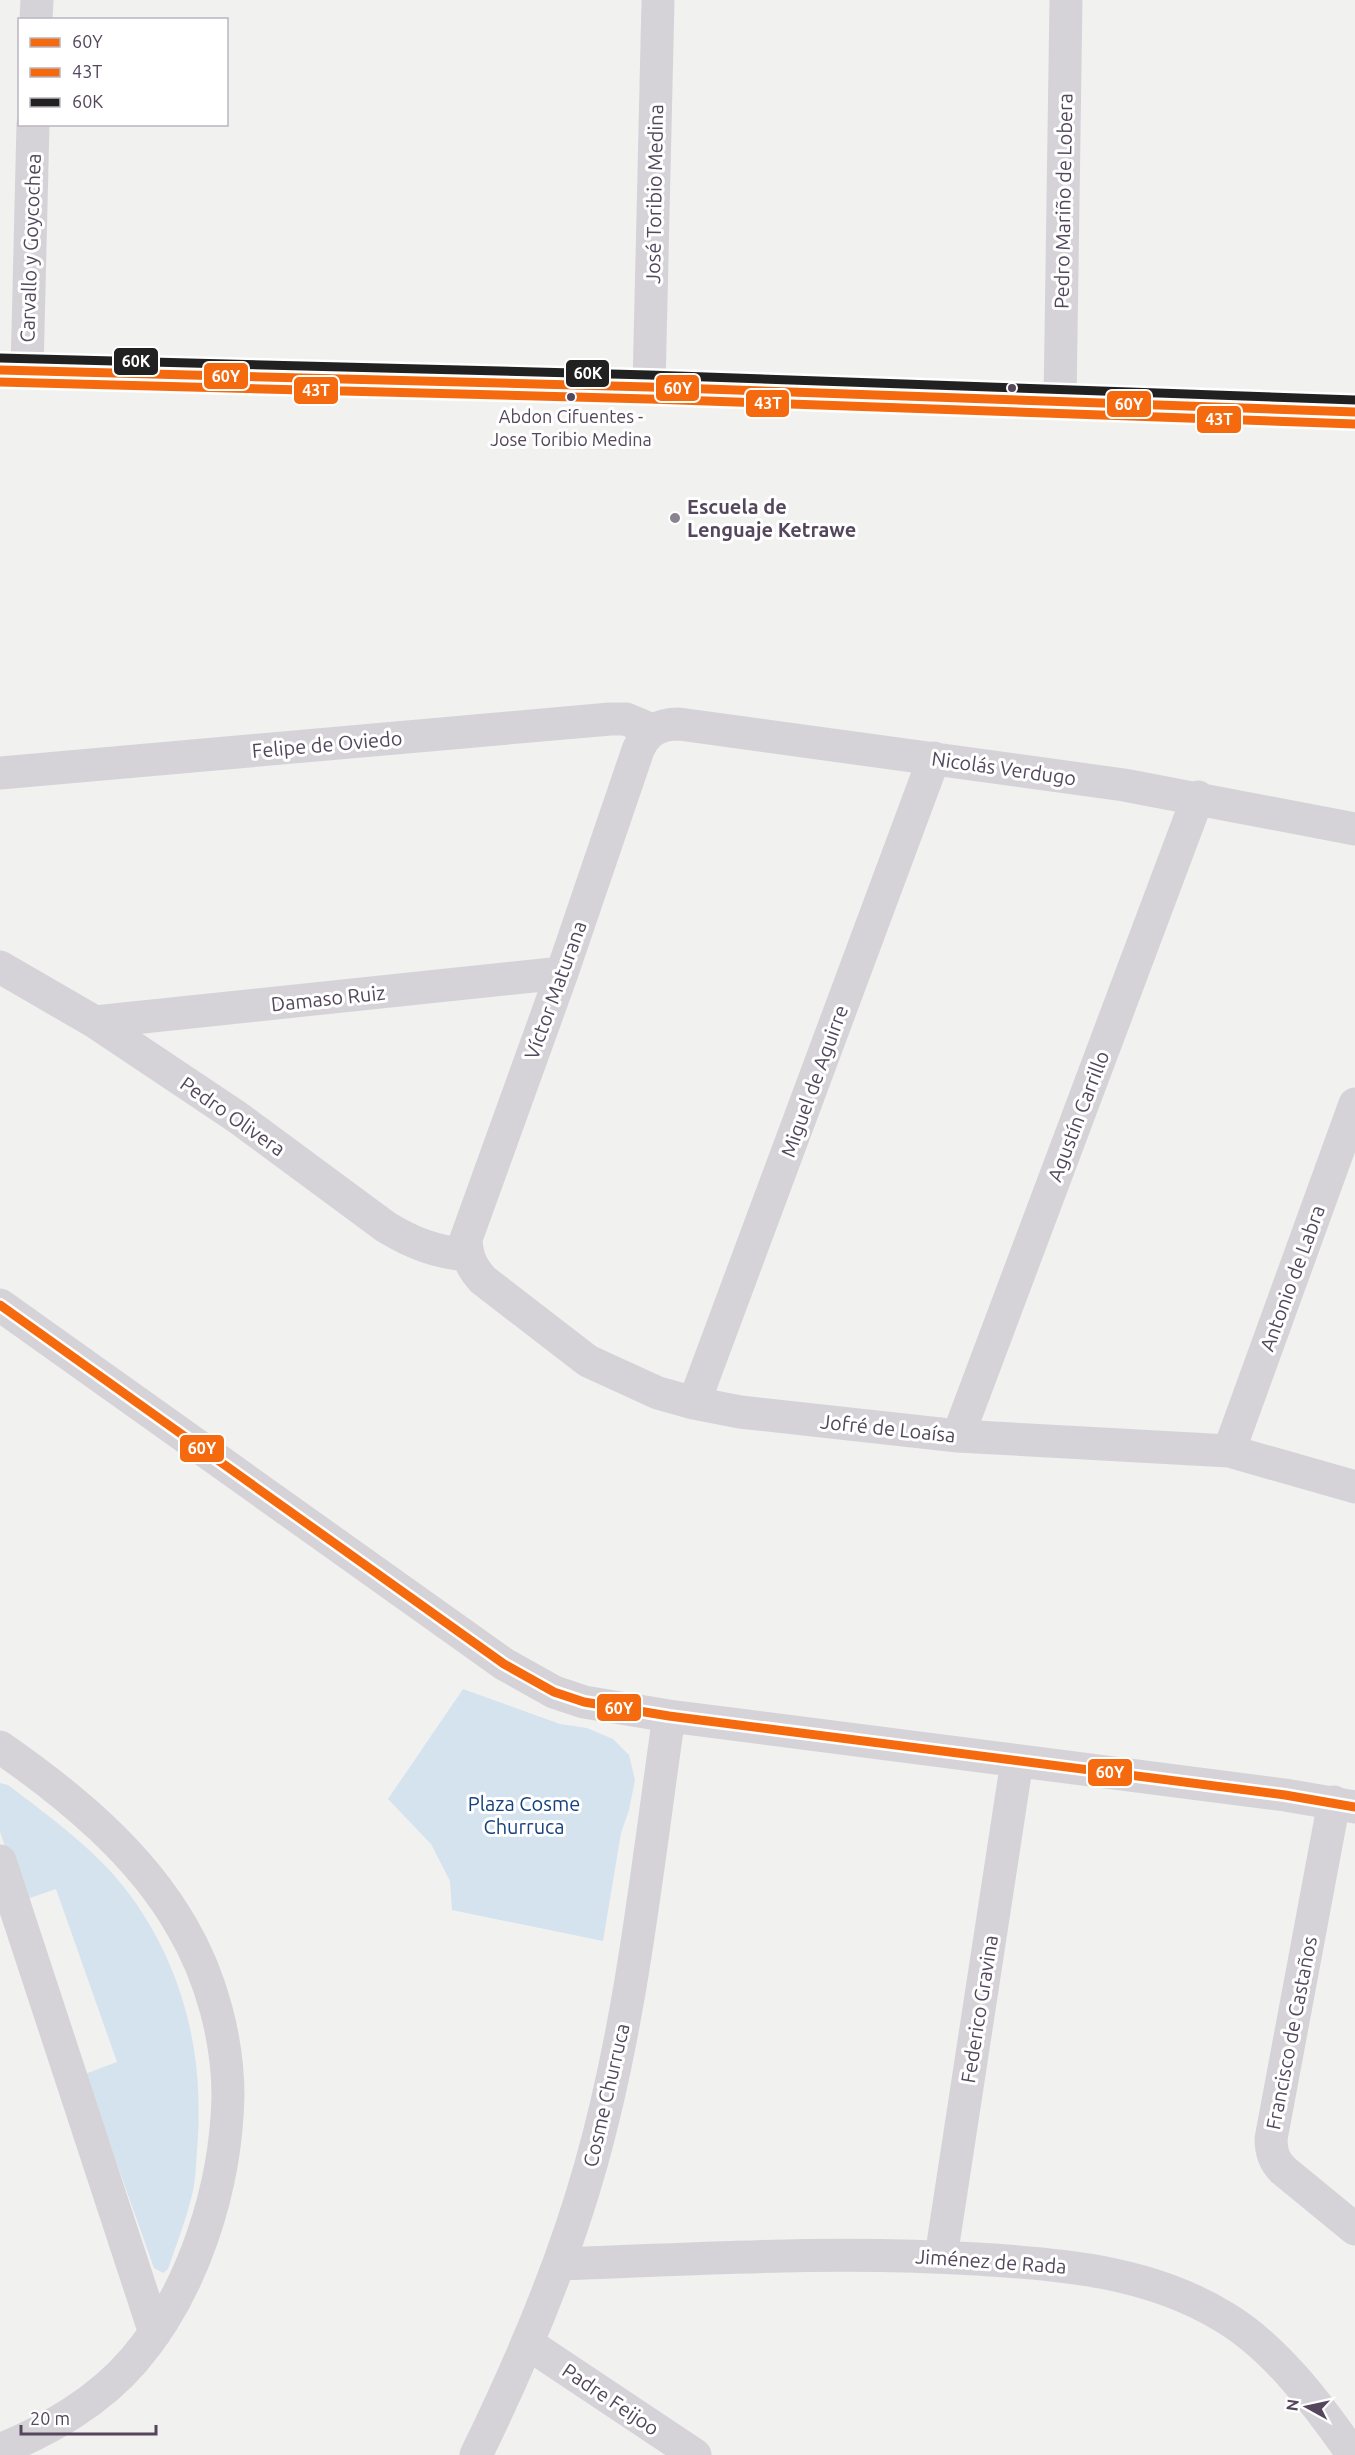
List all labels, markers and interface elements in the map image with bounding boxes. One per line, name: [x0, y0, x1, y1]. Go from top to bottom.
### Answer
legend: [18, 18, 228, 126]
text: 60Y: [72, 31, 103, 51]
text: 43T: [72, 61, 102, 81]
text: 60K: [72, 91, 103, 111]
street label: Pedro Mariño de Lobera: [1050, 93, 1076, 309]
street label: José Toribio Medina: [641, 104, 667, 284]
street label: Carvallo y Goycochea: [15, 153, 45, 343]
line badge: 60K: [113, 347, 159, 376]
text: 60K: [122, 352, 151, 370]
line badge: 60K: [565, 359, 610, 388]
line badge: 60Y: [203, 362, 249, 390]
text: 60K: [574, 364, 603, 382]
text: 60Y: [212, 367, 241, 385]
line badge: 60Y: [655, 374, 700, 402]
line badge: 43T: [293, 376, 339, 405]
text: 60Y: [664, 379, 693, 397]
text: 43T: [302, 381, 330, 399]
unlabelled marker: [1006, 382, 1018, 394]
line badge: 43T: [745, 389, 790, 418]
line badge: 60Y: [1106, 390, 1152, 418]
marker: Abdon Cifuentes - Jose Toribio Medina: [565, 391, 577, 403]
text: 43T: [754, 394, 782, 412]
text: 60Y: [1115, 395, 1144, 413]
line badge: 43T: [1196, 405, 1242, 434]
place label: Abdon Cifuentes - Jose Toribio Medina: [490, 406, 652, 449]
text: 43T: [1205, 410, 1233, 428]
place label: Escuela de Lenguaje Ketrawe: [687, 495, 856, 541]
marker: Escuela de Lenguaje Ketrawe: [668, 511, 682, 525]
street label: Felipe de Oviedo: [251, 726, 403, 762]
street label: Nicolás Verdugo: [930, 746, 1078, 790]
street label: Víctor Maturana: [519, 918, 591, 1062]
street label: Damaso Ruiz: [270, 981, 386, 1015]
street label: Miguel de Aguirre: [776, 1002, 852, 1160]
street label: Agustín Carrillo: [1043, 1047, 1113, 1185]
street label: Pedro Olivera: [176, 1071, 290, 1161]
street label: Antonio de Labra: [1255, 1202, 1329, 1354]
street label: Jofré de Loaísa: [819, 1409, 957, 1447]
line badge: 60Y: [179, 1434, 225, 1463]
text: 60Y: [188, 1439, 217, 1457]
line badge: 60Y: [596, 1693, 642, 1722]
text: 60Y: [605, 1699, 634, 1717]
line badge: 60Y: [1087, 1758, 1133, 1787]
text: 60Y: [1096, 1763, 1125, 1781]
park label: Plaza Cosme Churruca: [468, 1792, 580, 1838]
street label: Federico Gravina: [956, 1933, 1002, 2085]
street label: Francisco de Castaños: [1261, 1934, 1321, 2132]
street label: Cosme Churruca: [578, 2021, 634, 2169]
street label: Jiménez de Rada: [915, 2244, 1067, 2278]
street label: Padre Feijoo: [558, 2358, 664, 2440]
north arrow: [1277, 2377, 1337, 2437]
scale bar: [21, 2398, 156, 2436]
text: N: [1282, 2398, 1302, 2412]
text: 20 m: [30, 2408, 70, 2428]

